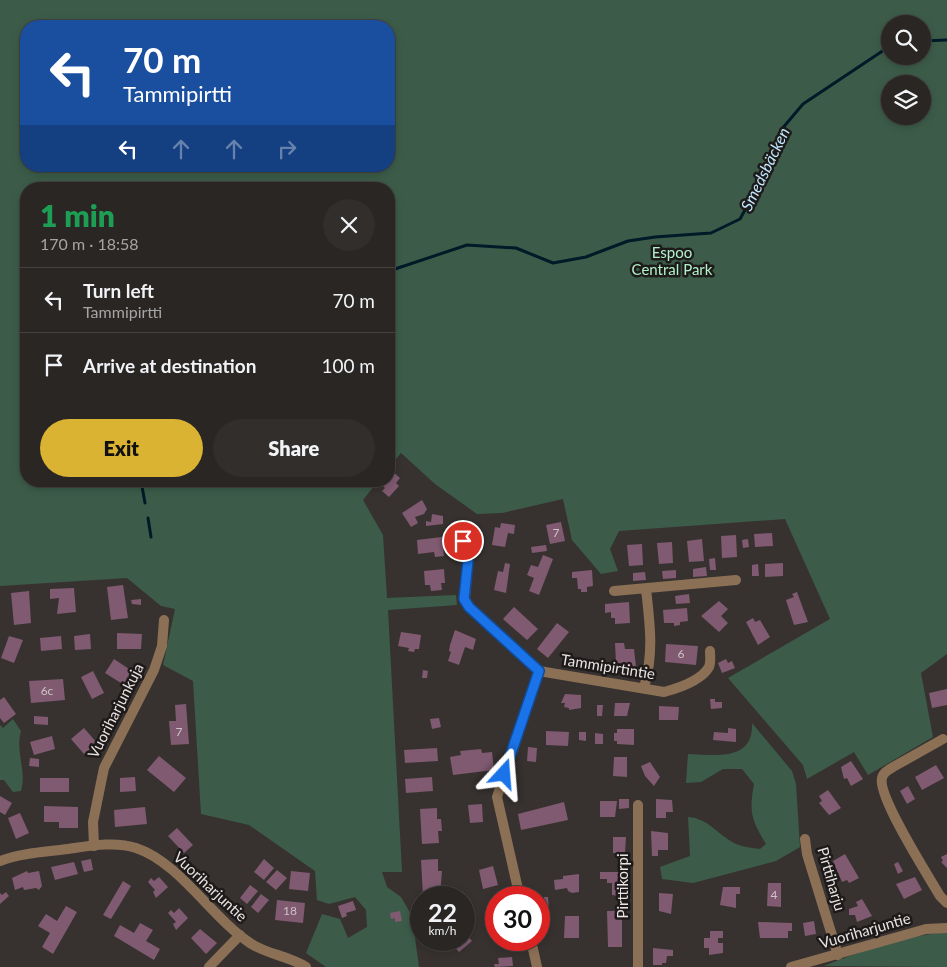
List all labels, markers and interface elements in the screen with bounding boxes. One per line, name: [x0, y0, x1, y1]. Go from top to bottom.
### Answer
map controls: [881, 15, 931, 125]
button: search: [881, 15, 931, 65]
text: 70 m: [123, 38, 201, 80]
icon: left: [40, 40, 105, 105]
button: layers: [881, 75, 931, 125]
text: Tammipirtti: [123, 80, 232, 107]
water label: Smedsbäcken: [736, 124, 793, 214]
icon: left: [114, 135, 142, 163]
icon: ahead: [167, 135, 195, 163]
icon: ahead: [220, 135, 248, 163]
icon: right: [273, 135, 301, 163]
text: 1 min: [40, 197, 115, 233]
button: close: [323, 199, 375, 251]
text: 170 m · 18:58: [40, 234, 139, 253]
park label: Espoo Central Park: [632, 243, 713, 278]
text: Turn left: [83, 279, 154, 302]
icon: left: [40, 286, 68, 314]
text: 70 m: [332, 289, 375, 312]
text: Tammipirtti: [83, 302, 162, 321]
icon: arrive: [40, 351, 68, 379]
text: Arrive at destination: [83, 354, 256, 377]
text: 100 m: [321, 354, 375, 377]
button: Exit: [40, 419, 203, 477]
button: Share: [213, 419, 375, 477]
pin: [442, 520, 484, 562]
house number: 7: [553, 525, 560, 540]
icon: arrive: [449, 527, 477, 555]
house number: 6: [678, 646, 685, 661]
street label: Tammipirtintie: [560, 650, 657, 682]
street label: Vuoriharjunkuja: [83, 660, 147, 761]
house number: 6c: [41, 683, 54, 698]
house number: 7: [176, 724, 183, 739]
position arrow: [477, 747, 529, 799]
street label: Pirttiharju: [814, 845, 850, 913]
street label: Vuoriharjuntie: [170, 848, 251, 925]
street label: Pirttikorpi: [613, 853, 631, 919]
speed limit sign: 30: [485, 886, 550, 951]
house number: 4: [771, 887, 778, 902]
text: 22: [428, 897, 457, 927]
house number: 18: [283, 903, 297, 918]
street label: Vuoriharjuntie: [817, 908, 912, 952]
text: km/h: [428, 923, 457, 938]

